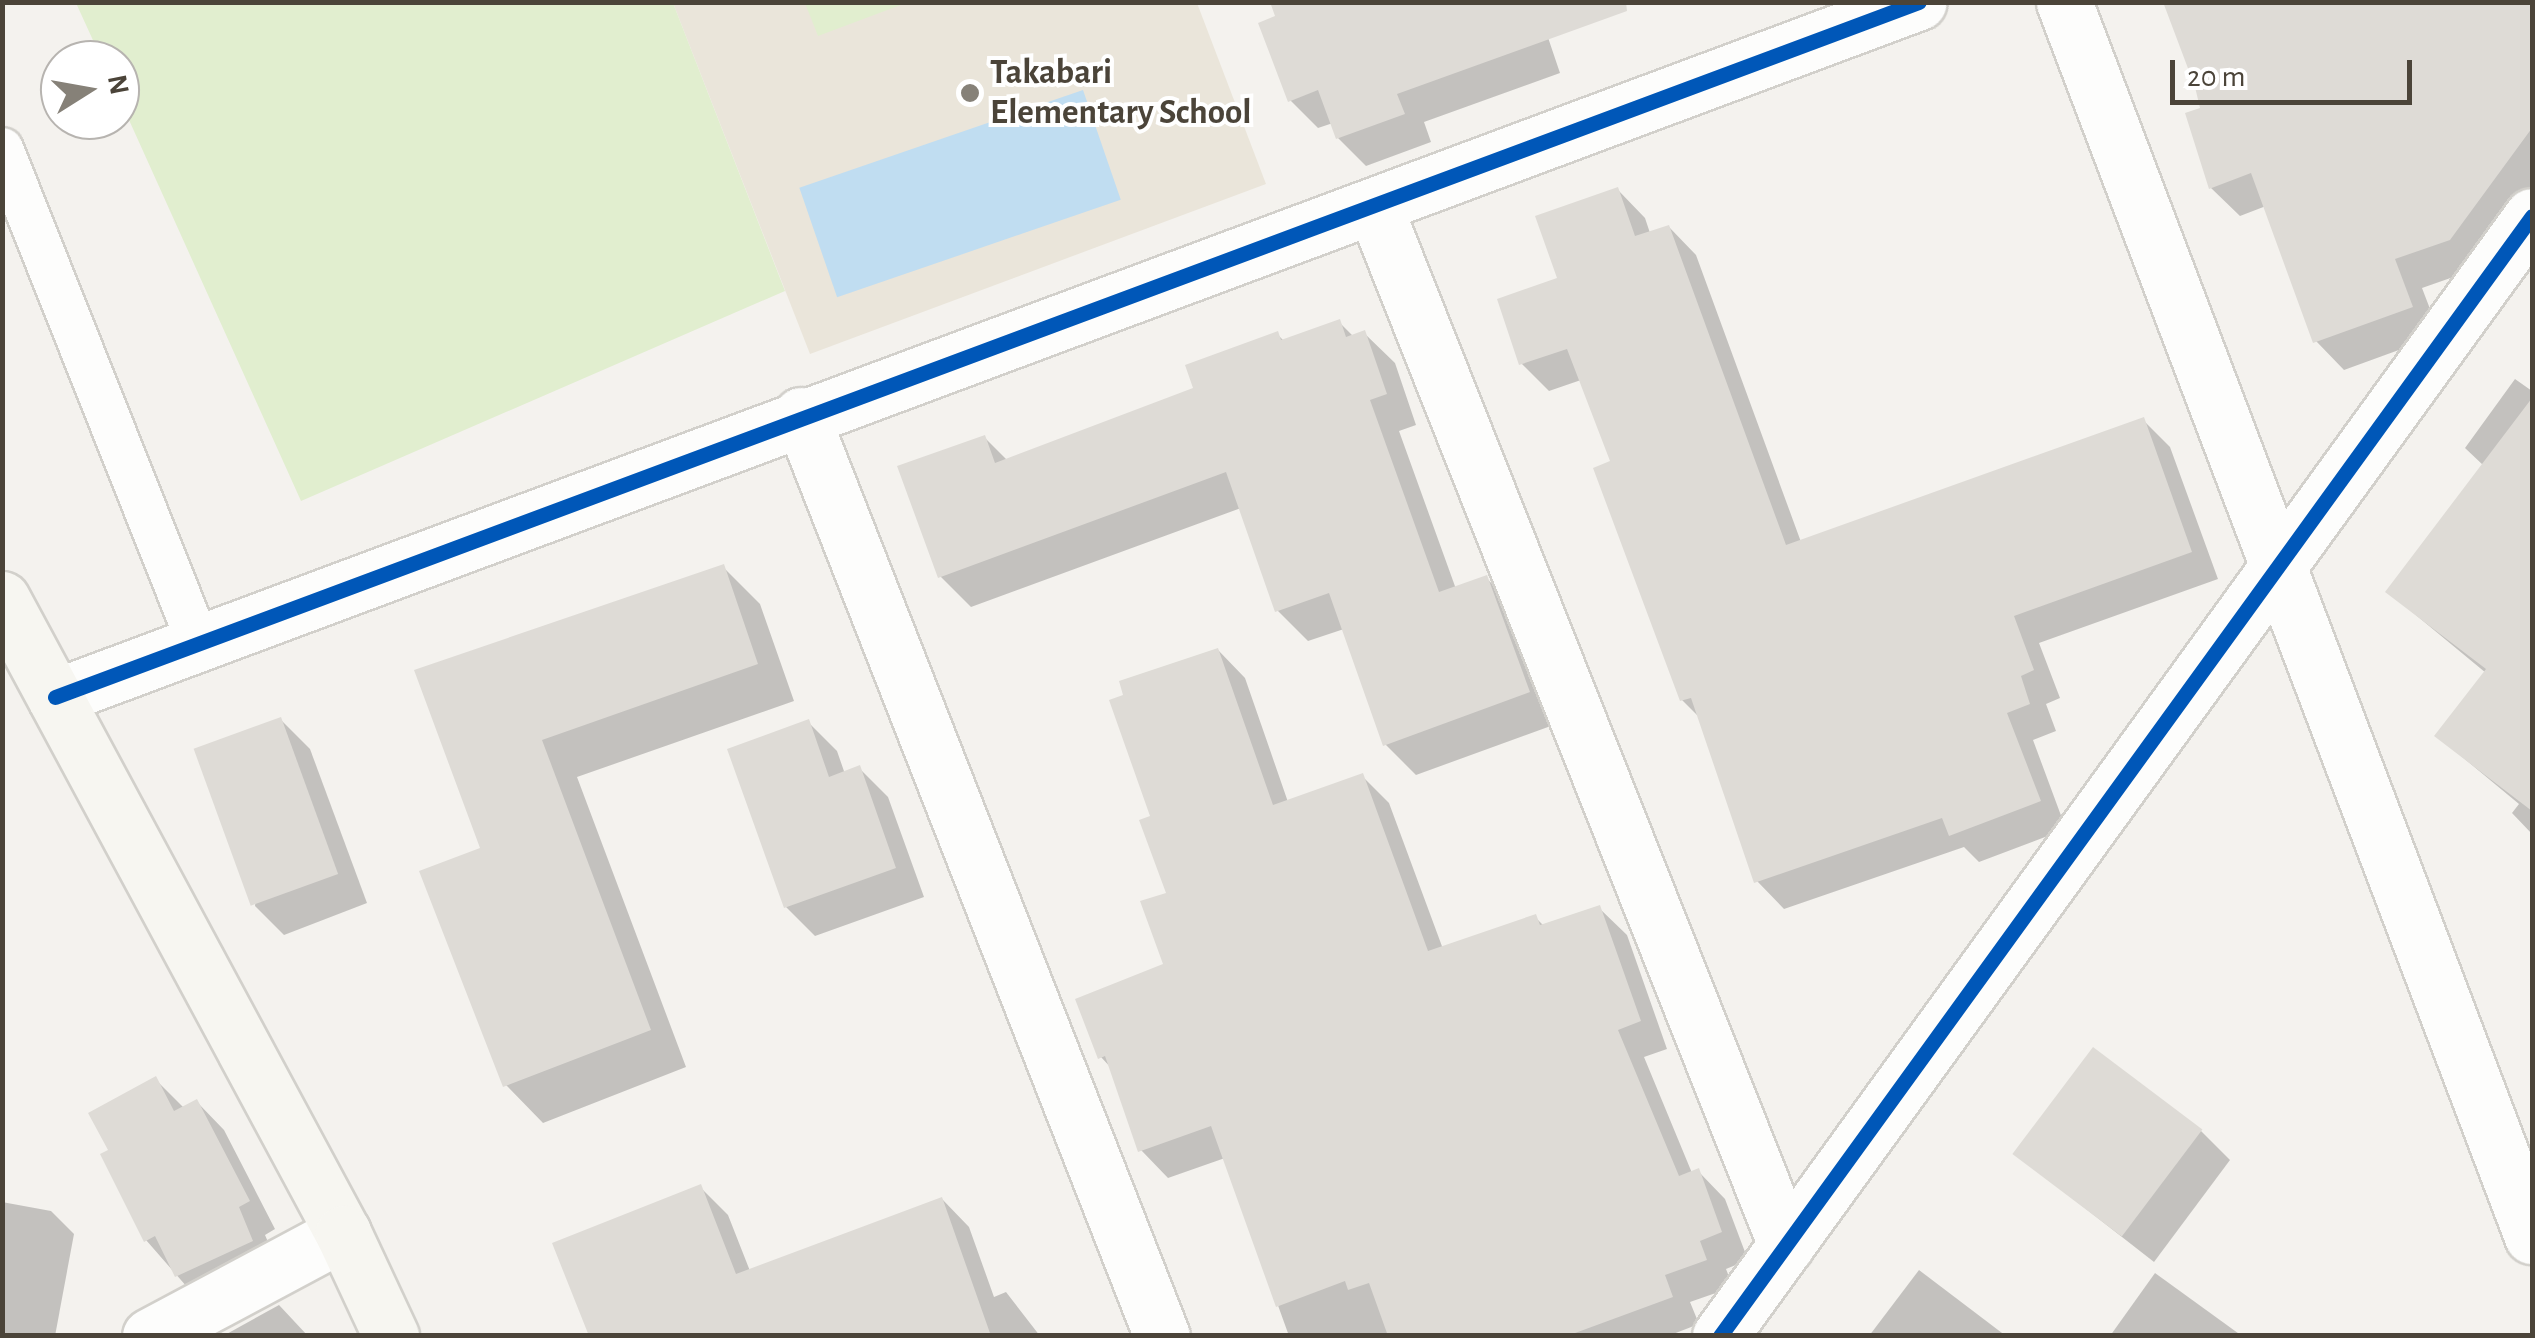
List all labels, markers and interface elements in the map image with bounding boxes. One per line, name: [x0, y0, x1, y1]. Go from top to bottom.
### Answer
north arrow: [40, 40, 140, 140]
scale bar: [2175, 40, 2418, 102]
place label: Takabari Elementary School: [990, 52, 1252, 134]
text: 20 m: [2187, 62, 2245, 92]
text: N: [102, 72, 133, 97]
marker: Takabari Elementary School: [959, 82, 981, 104]

